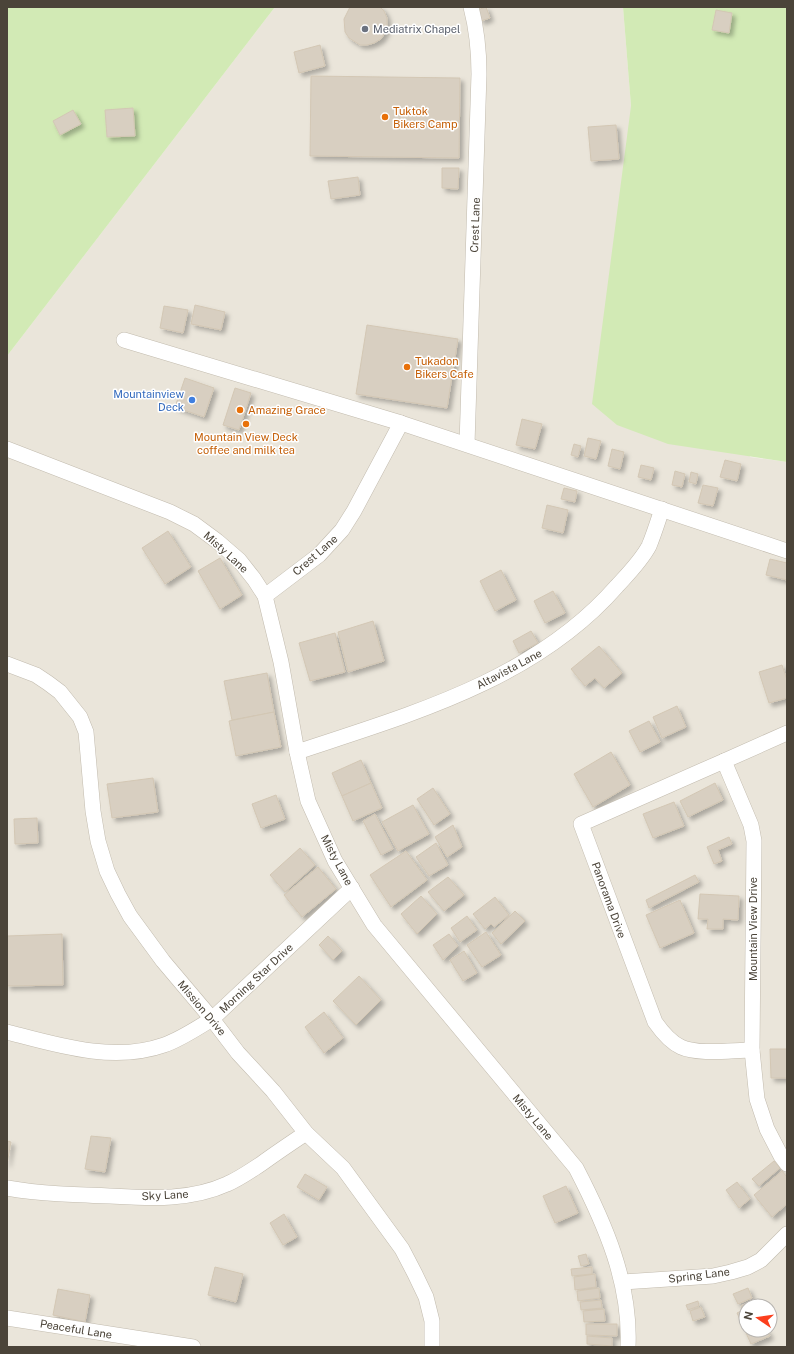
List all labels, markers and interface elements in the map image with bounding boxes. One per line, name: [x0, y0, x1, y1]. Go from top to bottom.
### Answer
place label: Mediatrix Chapel: [373, 23, 460, 35]
marker: Mediatrix Chapel: [360, 24, 370, 34]
place label: Tuktok Bikers Camp: [393, 105, 458, 130]
marker: Tuktok Bikers Camp: [380, 112, 390, 122]
street label: Crest Lane: [468, 197, 482, 253]
place label: Tukadon Bikers Cafe: [415, 355, 474, 380]
marker: Tukadon Bikers Cafe: [402, 362, 412, 372]
place label: Mountainview Deck: [113, 388, 184, 413]
marker: Mountainview Deck: [187, 395, 197, 405]
place label: Amazing Grace: [248, 404, 326, 416]
marker: Amazing Grace: [235, 405, 245, 415]
marker: Mountain View Deck coffee and milk tea: [241, 419, 251, 429]
place label: Mountain View Deck coffee and milk tea: [194, 431, 298, 456]
street label: Misty Lane: [201, 529, 251, 575]
street label: Crest Lane: [290, 532, 340, 578]
street label: Altavista Lane: [474, 647, 544, 691]
street label: Misty Lane: [319, 833, 355, 887]
street label: Panorama Drive: [590, 860, 628, 940]
street label: Mountain View Drive: [747, 877, 759, 981]
street label: Morning Star Drive: [217, 941, 295, 1015]
street label: Mission Drive: [176, 978, 228, 1038]
street label: Misty Lane: [511, 1092, 555, 1142]
street label: Sky Lane: [141, 1188, 189, 1202]
street label: Spring Lane: [668, 1265, 730, 1285]
north arrow: [738, 1298, 778, 1338]
text: N: [741, 1310, 755, 1321]
street label: Peaceful Lane: [39, 1317, 113, 1341]

